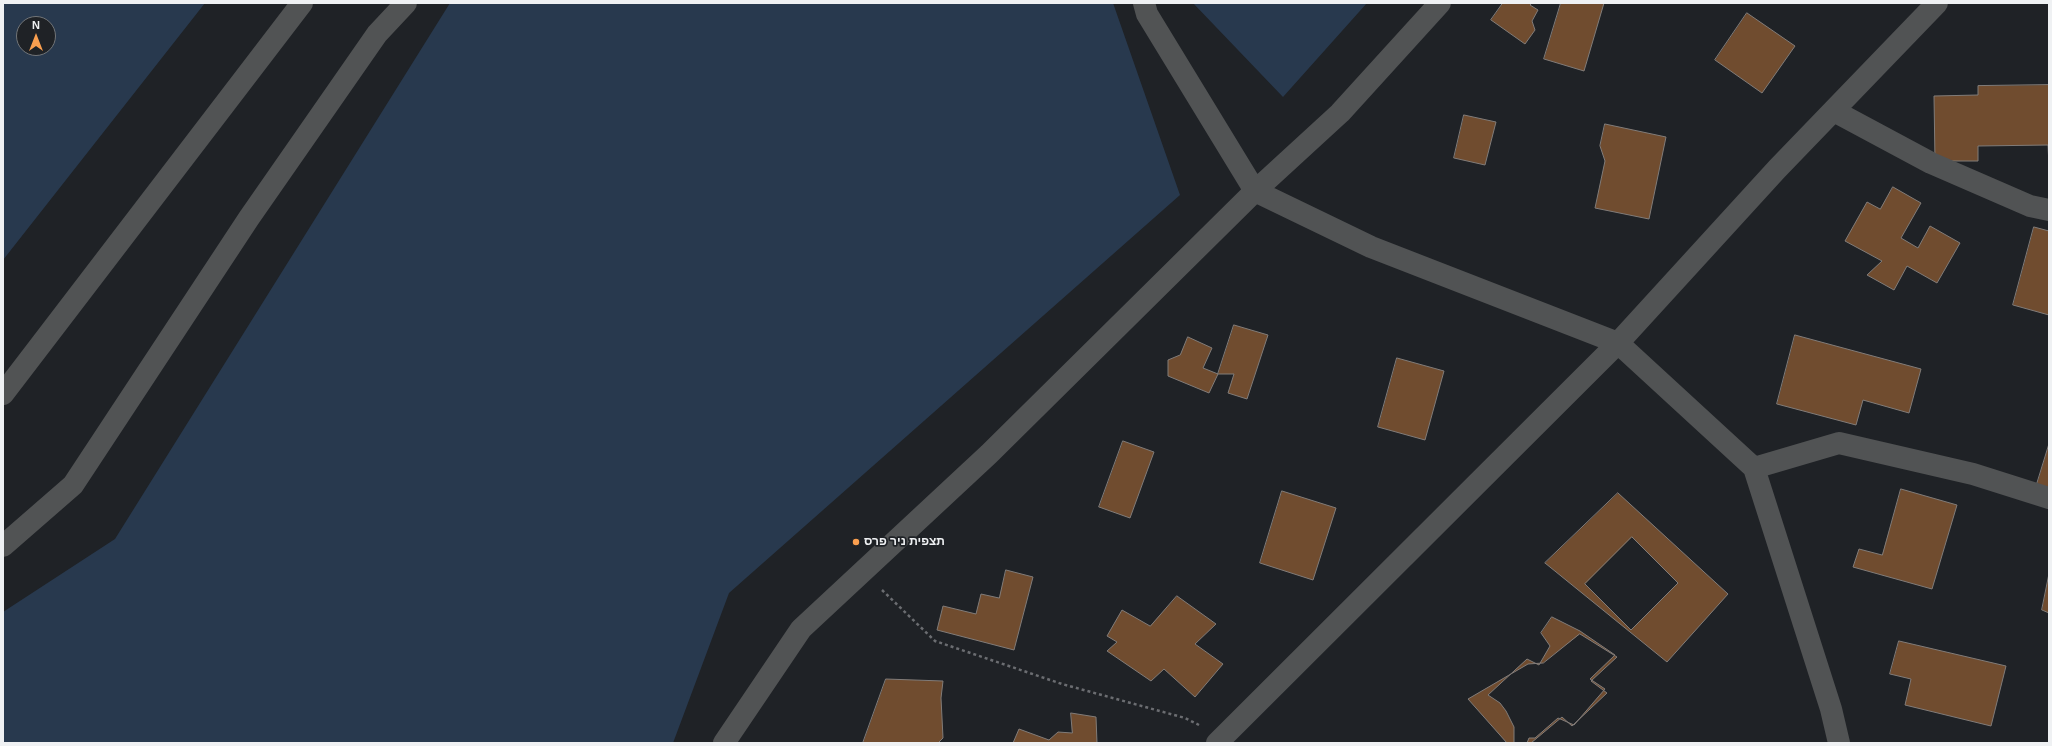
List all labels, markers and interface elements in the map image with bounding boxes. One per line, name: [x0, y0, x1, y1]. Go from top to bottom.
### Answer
north arrow: [16, 16, 56, 56]
text: N: [32, 19, 40, 31]
place label: תצפית ניר פרס: [864, 535, 945, 549]
marker: תצפית ניר פרס: [851, 537, 861, 547]

